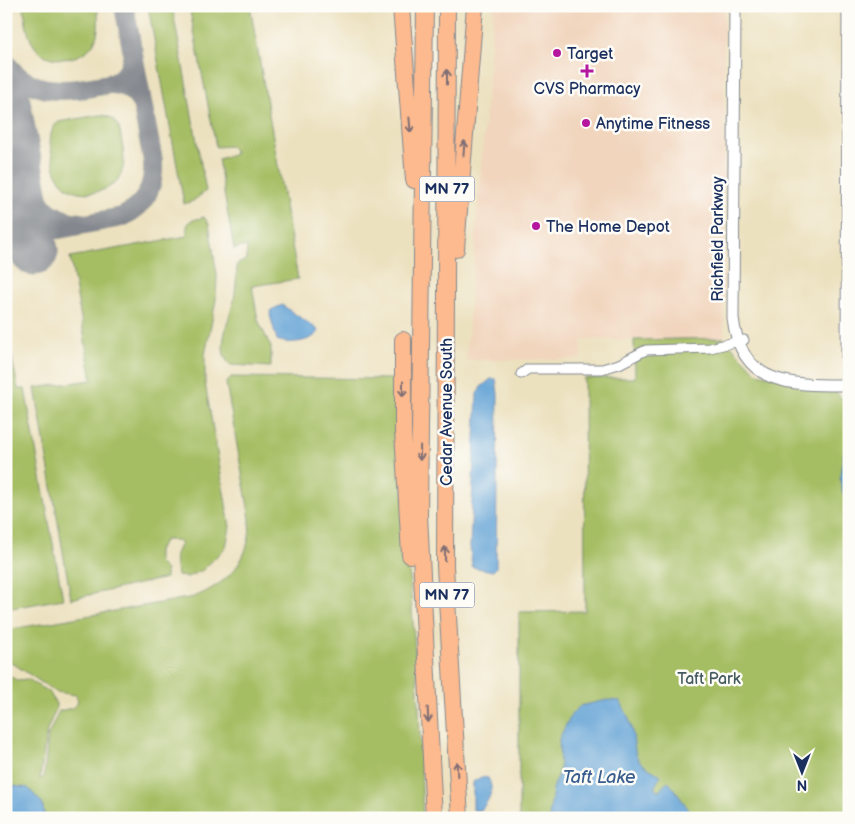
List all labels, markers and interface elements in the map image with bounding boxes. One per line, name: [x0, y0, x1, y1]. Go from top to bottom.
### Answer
place label: Target: [567, 45, 613, 64]
marker: Target: [551, 47, 563, 59]
marker: CVS Pharmacy: [581, 65, 593, 77]
one-way arrow: [442, 69, 452, 86]
place label: CVS Pharmacy: [534, 80, 641, 99]
place label: Anytime Fitness: [596, 115, 710, 134]
one-way arrow: [405, 116, 415, 132]
marker: Anytime Fitness: [580, 117, 592, 129]
one-way arrow: [460, 140, 469, 156]
street label: Richfield Parkway: [709, 175, 728, 302]
road number: MN 77: [420, 176, 474, 202]
place label: The Home Depot: [546, 218, 670, 237]
marker: The Home Depot: [530, 220, 542, 232]
street label: Cedar Avenue South: [438, 338, 457, 486]
one-way arrow: [398, 380, 408, 397]
one-way arrow: [415, 445, 425, 461]
one-way arrow: [440, 547, 450, 563]
road number: MN 77: [420, 582, 474, 608]
park label: Taft Park: [677, 670, 741, 689]
one-way arrow: [423, 707, 432, 723]
north arrow: [778, 746, 828, 796]
one-way arrow: [452, 761, 461, 777]
water label: Taft Lake: [562, 767, 636, 788]
text: N: [797, 776, 807, 793]

